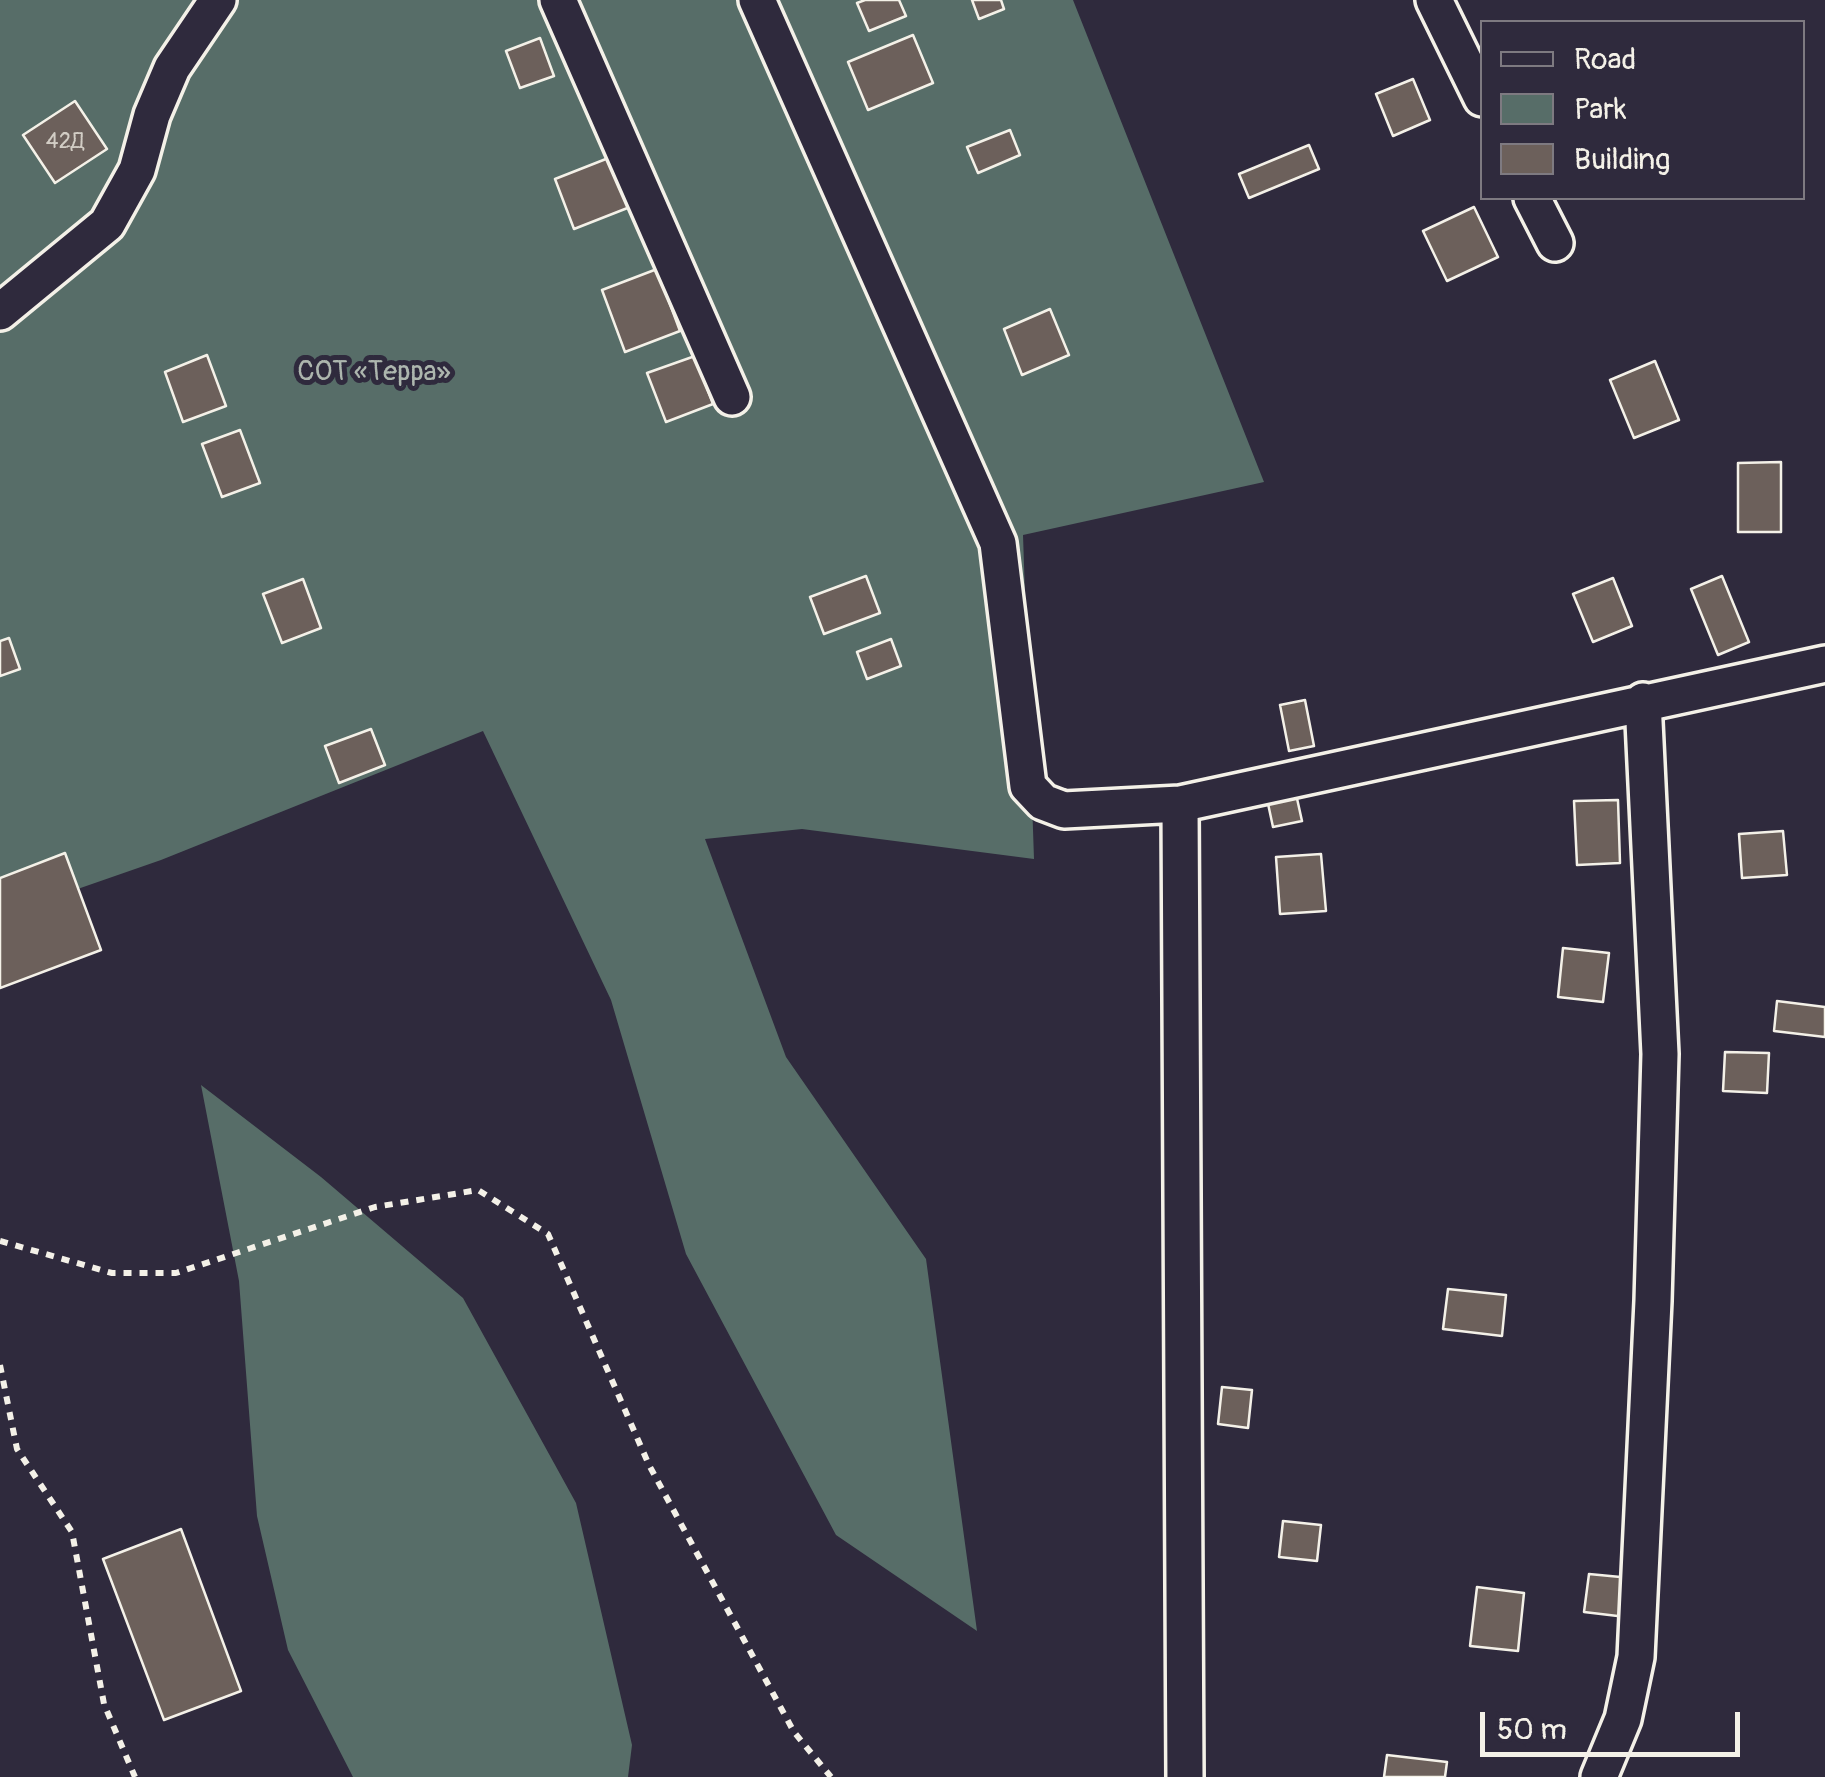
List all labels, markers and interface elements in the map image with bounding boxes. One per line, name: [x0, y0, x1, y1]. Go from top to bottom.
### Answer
legend: [1480, 20, 1805, 200]
text: Road: [1574, 41, 1636, 78]
text: Park: [1574, 91, 1627, 128]
house number: 42Д: [46, 129, 84, 155]
text: Building: [1574, 141, 1670, 178]
park label: СОТ «Терра»: [297, 356, 451, 390]
scale bar: [1485, 1692, 1745, 1754]
text: 50 m: [1497, 1711, 1567, 1748]

